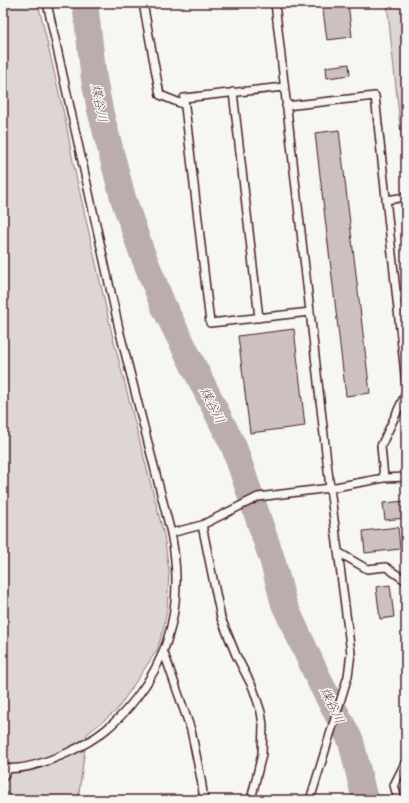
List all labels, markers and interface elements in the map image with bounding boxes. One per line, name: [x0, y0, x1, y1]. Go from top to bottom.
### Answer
water label: 煤谷川: [87, 83, 109, 124]
water label: 煤谷川: [195, 385, 227, 427]
water label: 煤谷川: [315, 685, 347, 727]

